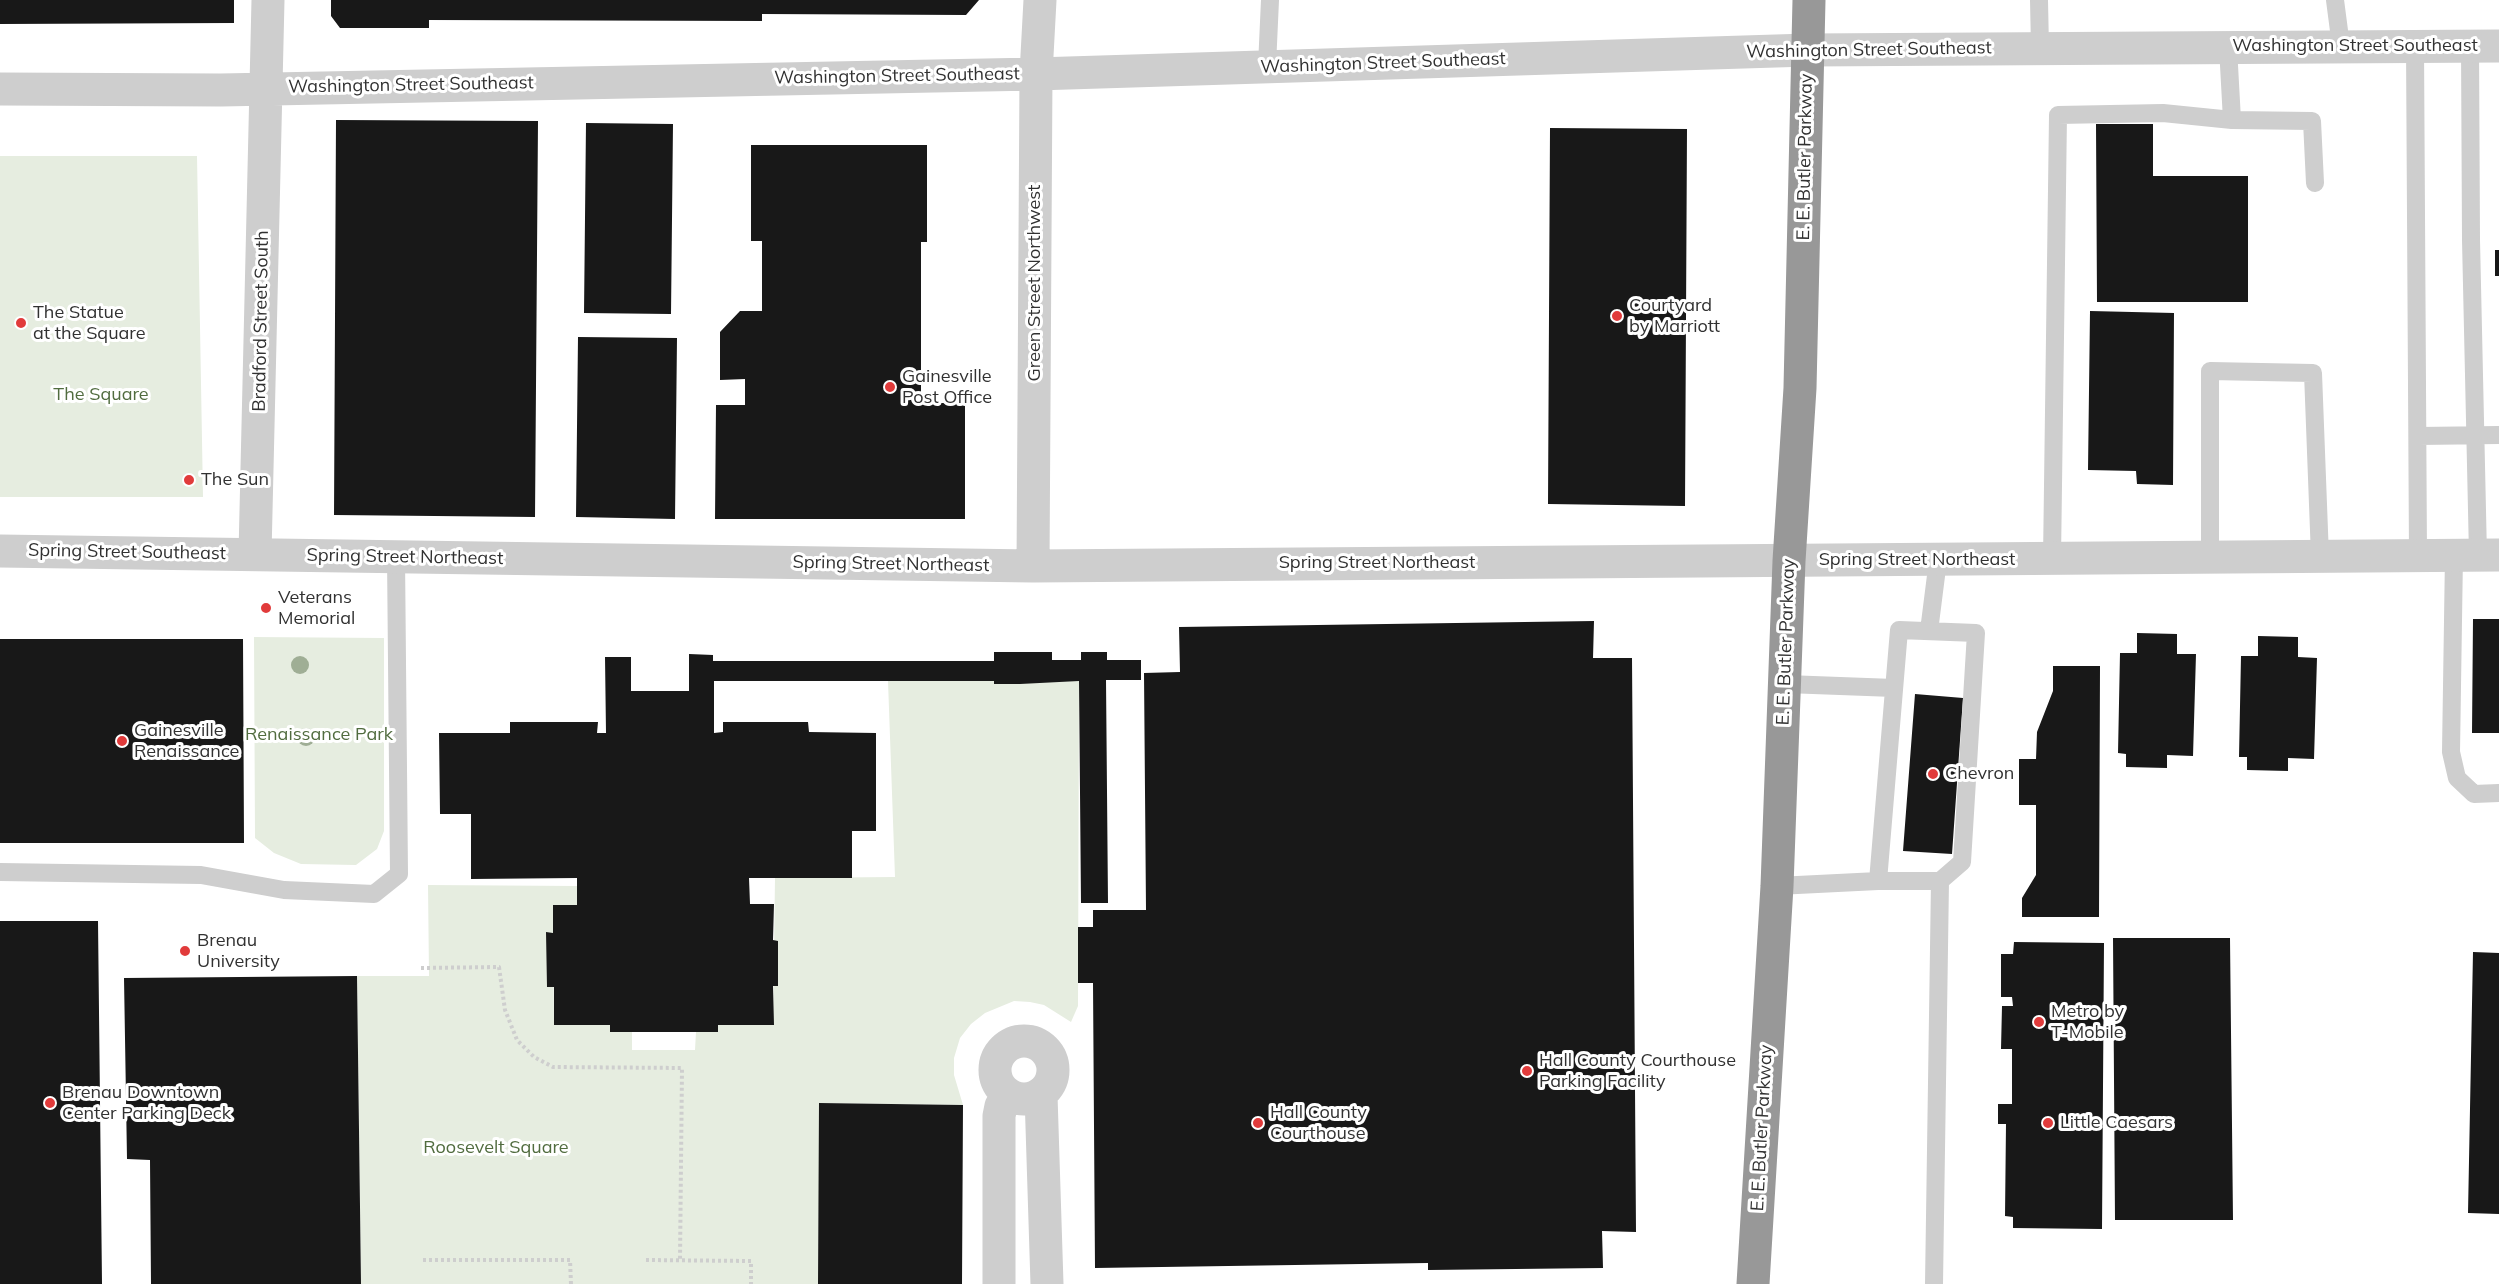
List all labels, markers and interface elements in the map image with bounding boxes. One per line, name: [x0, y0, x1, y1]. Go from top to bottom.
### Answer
street label: Washington Street Southeast: [2232, 35, 2478, 57]
street label: Washington Street Southeast: [1746, 37, 1992, 63]
street label: Washington Street Southeast: [1260, 48, 1506, 78]
street label: Washington Street Southeast: [774, 63, 1020, 89]
street label: Washington Street Southeast: [288, 72, 534, 98]
street label: E. E. Butler Parkway: [1793, 73, 1817, 241]
street label: Green Street Northwest: [1024, 185, 1046, 381]
street label: Bradford Street South: [249, 230, 273, 412]
place label: Courtyard by Marriott: [1629, 295, 1720, 338]
place label: The Statue at the Square: [33, 302, 146, 344]
marker: Courtyard by Marriott: [1610, 309, 1624, 323]
marker: The Statue at the Square: [14, 316, 28, 330]
place label: Gainesville Post Office: [902, 366, 992, 409]
marker: Gainesville Post Office: [883, 380, 897, 394]
park label: The Square: [53, 384, 149, 406]
place label: The Sun: [201, 469, 269, 491]
marker: The Sun: [182, 473, 196, 487]
street label: Spring Street Southeast: [28, 539, 226, 565]
street label: Spring Street Northeast: [306, 544, 504, 570]
street label: Spring Street Northeast: [1819, 549, 2015, 571]
street label: Spring Street Northeast: [792, 551, 990, 577]
street label: Spring Street Northeast: [1279, 552, 1475, 574]
street label: E. E. Butler Parkway: [1772, 558, 1800, 726]
place label: Veterans Memorial: [278, 587, 355, 630]
marker: Veterans Memorial: [259, 601, 273, 615]
place label: Gainesville Renaissance: [134, 720, 239, 762]
park label: Renaissance Park: [245, 724, 393, 746]
marker: Gainesville Renaissance: [115, 734, 129, 748]
place label: Chevron: [1945, 763, 2014, 785]
marker: Chevron: [1926, 767, 1940, 781]
place label: Brenau University: [197, 930, 280, 972]
marker: Brenau University: [178, 944, 192, 958]
place label: Metro by T-Mobile: [2051, 1001, 2124, 1044]
marker: Metro by T-Mobile: [2032, 1015, 2046, 1029]
street label: E. E. Butler Parkway: [1747, 1044, 1777, 1212]
place label: Hall County Courthouse Parking Facility: [1539, 1050, 1736, 1092]
marker: Hall County Courthouse Parking Facility: [1520, 1064, 1534, 1078]
place label: Brenau Downtown Center Parking Deck: [62, 1082, 231, 1124]
marker: Brenau Downtown Center Parking Deck: [43, 1096, 57, 1110]
place label: Hall County Courthouse: [1270, 1102, 1367, 1144]
place label: Little Caesars: [2060, 1112, 2173, 1134]
marker: Hall County Courthouse: [1251, 1116, 1265, 1130]
marker: Little Caesars: [2041, 1116, 2055, 1130]
park label: Roosevelt Square: [423, 1137, 569, 1159]

